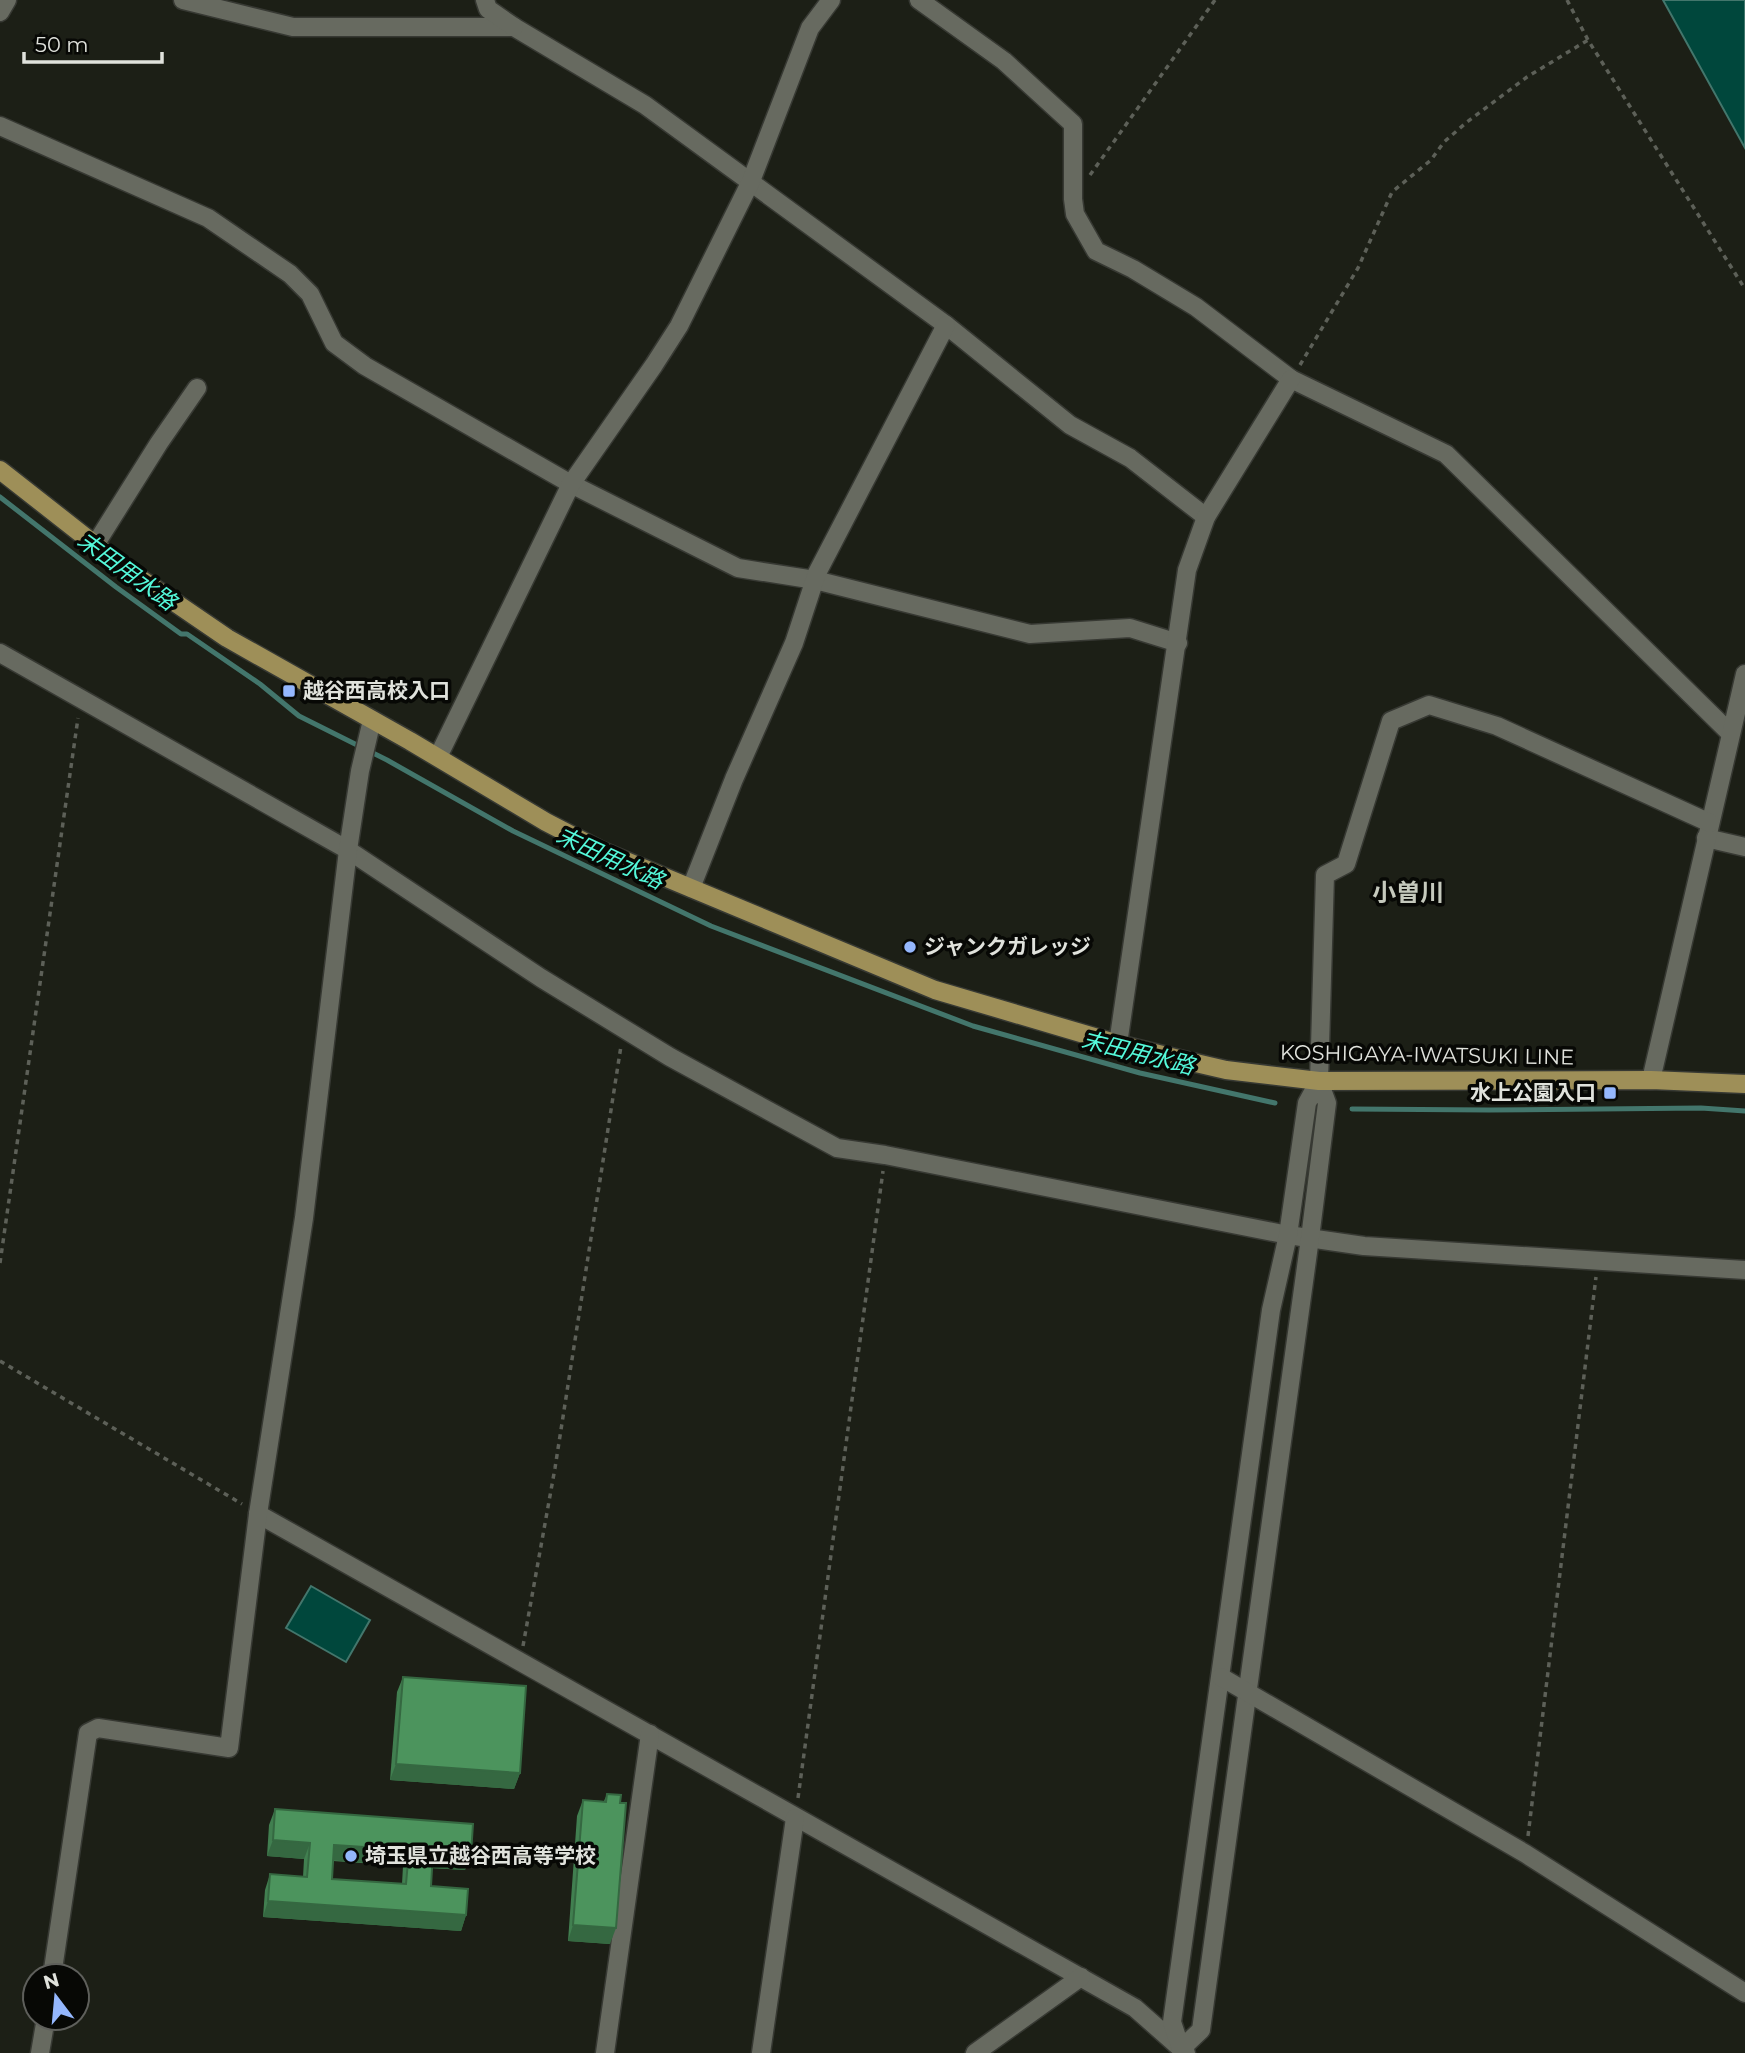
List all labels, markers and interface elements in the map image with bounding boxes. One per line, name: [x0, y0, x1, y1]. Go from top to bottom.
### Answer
scale bar: [24, 21, 163, 65]
text: 50 m: [35, 32, 89, 57]
water label: 末田用水路: [72, 526, 183, 617]
place label: 越谷西高校入口: [303, 678, 450, 703]
marker: 越谷西高校入口: [281, 683, 297, 699]
water label: 末田用水路: [552, 821, 670, 896]
district label: 小曽川: [1372, 878, 1444, 907]
place label: ジャンクガレッジ: [924, 934, 1091, 959]
marker: ジャンクガレッジ: [902, 939, 918, 955]
water label: 末田用水路: [1079, 1026, 1199, 1081]
street label: KOSHIGAYA-IWATSUKI LINE: [1280, 1039, 1574, 1070]
place label: 水上公園入口: [1470, 1080, 1596, 1105]
marker: 水上公園入口: [1602, 1085, 1618, 1101]
place label: 埼玉県立越谷西高等学校: [365, 1843, 596, 1868]
marker: 埼玉県立越谷西高等学校: [343, 1848, 359, 1864]
north arrow: [21, 1962, 91, 2032]
text: N: [41, 1968, 62, 1994]

